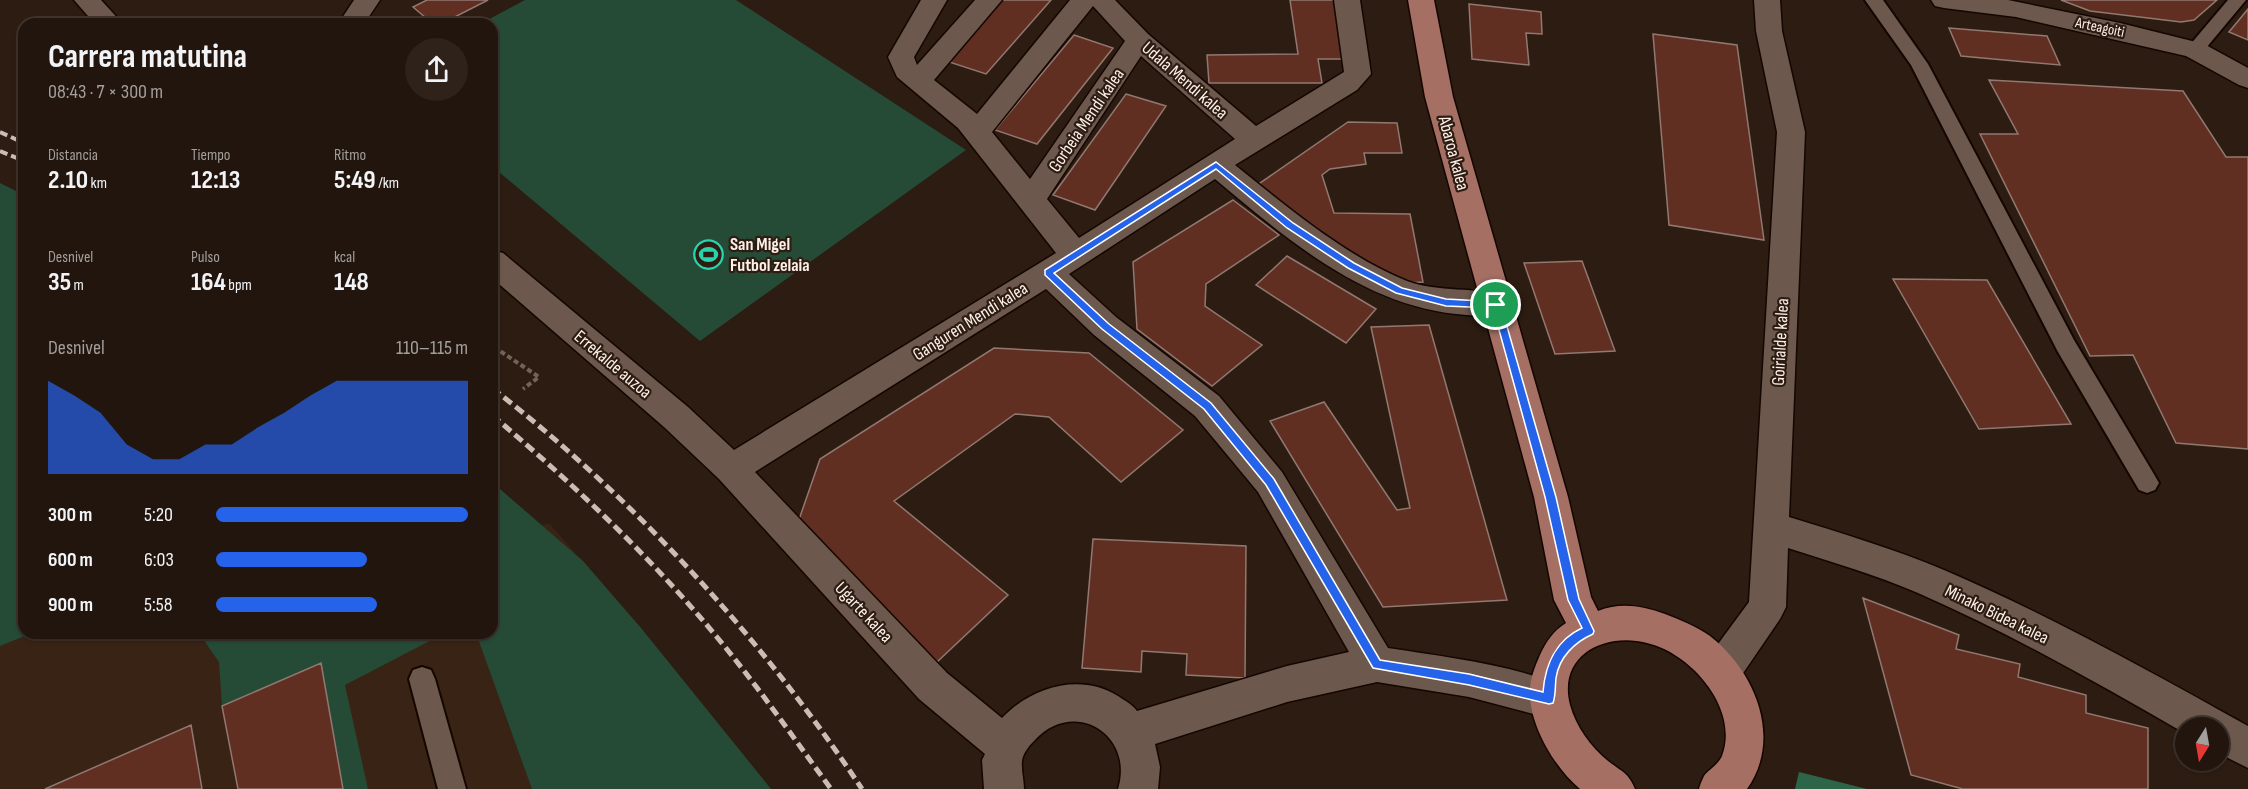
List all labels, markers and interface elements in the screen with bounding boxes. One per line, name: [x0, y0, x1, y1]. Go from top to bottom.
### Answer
street label: Arteagoiti: [2073, 13, 2126, 42]
text: Carrera matutina: [48, 37, 247, 77]
street label: Udala Mendi kalea: [1137, 37, 1232, 123]
button: share: [405, 38, 468, 101]
street label: Gorbeia Mendi kalea: [1044, 65, 1129, 176]
text: 08:43 · 7 × 300 m: [48, 80, 163, 104]
street label: Abaroa kalea: [1433, 113, 1473, 193]
text: Distancia: [48, 146, 98, 165]
text: Tiempo: [191, 146, 230, 165]
text: Ritmo: [334, 146, 366, 165]
text: 2.10: [48, 165, 88, 196]
text: 12:13: [191, 165, 241, 196]
text: 5:49: [334, 165, 376, 196]
text: km: [88, 174, 107, 193]
text: /km: [376, 174, 399, 193]
place label: San Migel Futbol zelaia: [730, 234, 810, 276]
sports icon: San Migel Futbol zelaia: [693, 238, 725, 270]
text: Desnivel: [48, 248, 93, 267]
text: Pulso: [191, 248, 220, 267]
text: kcal: [334, 248, 355, 267]
text: 35: [48, 267, 71, 298]
text: 164: [191, 267, 226, 298]
text: 148: [334, 267, 369, 298]
text: m: [71, 276, 84, 295]
text: bpm: [226, 276, 252, 295]
street label: Ganguren Mendi kalea: [909, 278, 1032, 365]
pin: [1470, 279, 1521, 330]
icon: arrive: [1479, 288, 1512, 321]
street label: Goirialde kalea: [1768, 298, 1793, 386]
street label: Errekalde auzoa: [570, 326, 656, 403]
text: Desnivel: [48, 336, 105, 360]
text: 110–115 m: [396, 336, 468, 360]
text: 300 m: [48, 503, 92, 527]
text: 5:20: [144, 503, 173, 527]
text: 600 m: [48, 548, 93, 572]
text: 6:03: [144, 548, 174, 572]
street label: Ugarte kalea: [830, 578, 897, 647]
street label: Minako Bidea kalea: [1941, 580, 2052, 649]
text: 900 m: [48, 593, 93, 617]
text: 5:58: [144, 593, 173, 617]
north arrow: [2175, 717, 2229, 771]
map controls: [2175, 717, 2229, 771]

